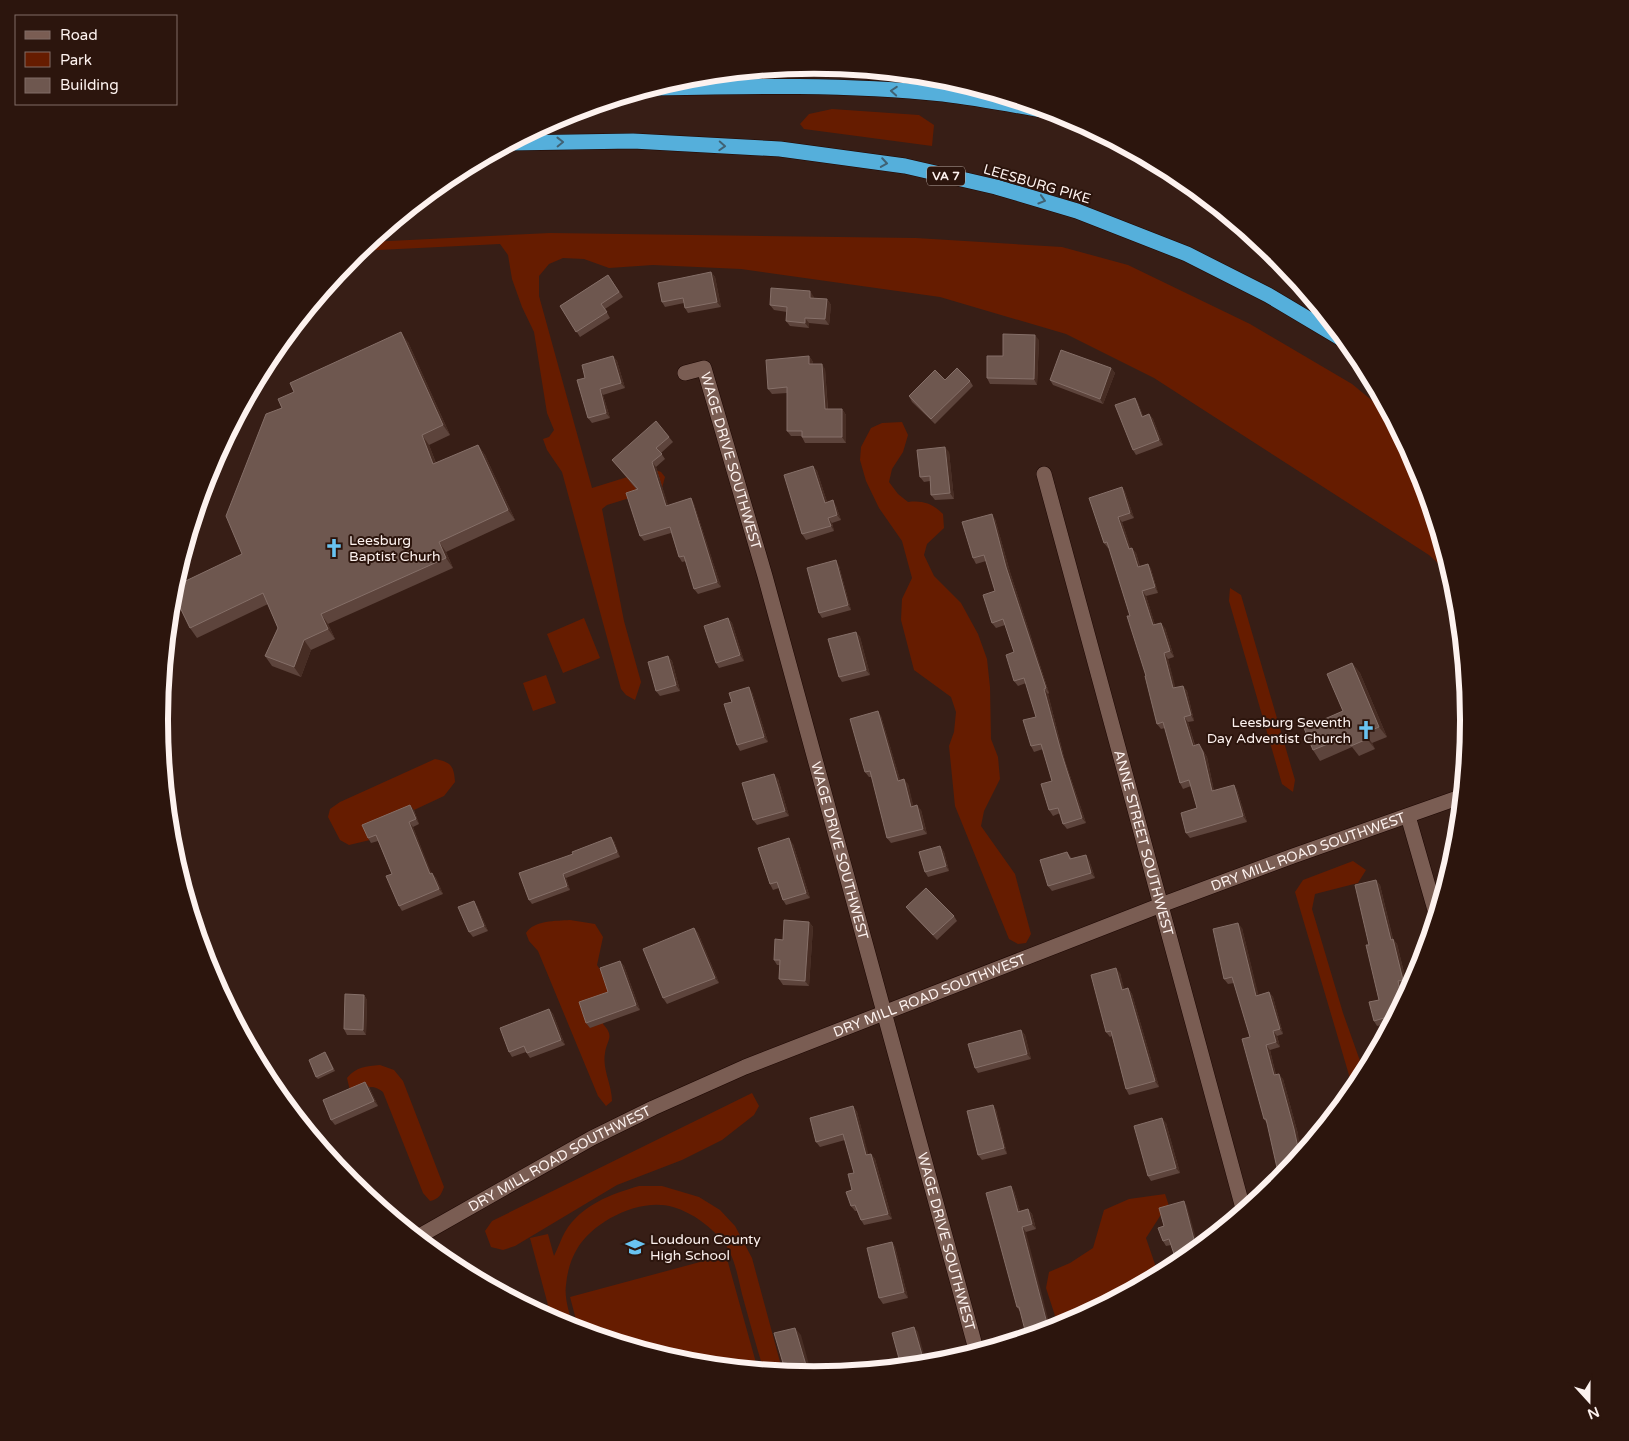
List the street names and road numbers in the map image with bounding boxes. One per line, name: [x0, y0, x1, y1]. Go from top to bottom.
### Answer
street label: LEESBURG PIKE: [981, 161, 1093, 207]
road number: VA 7: [927, 167, 965, 186]
street label: WAGE DRIVE SOUTHWEST: [697, 370, 765, 552]
street label: ANNE STREET SOUTHWEST: [1111, 748, 1177, 938]
street label: WAGE DRIVE SOUTHWEST: [808, 760, 872, 942]
street label: DRY MILL ROAD SOUTHWEST: [1208, 808, 1408, 894]
street label: DRY MILL ROAD SOUTHWEST: [830, 950, 1029, 1040]
street label: DRY MILL ROAD SOUTHWEST: [465, 1102, 654, 1215]
street label: WAGE DRIVE SOUTHWEST: [914, 1150, 979, 1333]

